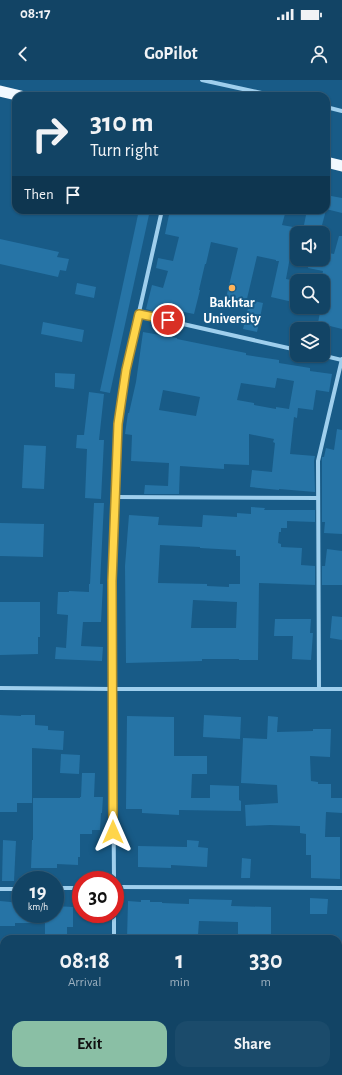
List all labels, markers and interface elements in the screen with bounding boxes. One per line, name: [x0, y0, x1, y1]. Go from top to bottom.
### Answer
text: 08:17: [20, 6, 51, 21]
icon: back: [12, 43, 34, 65]
icon: person: [308, 43, 330, 65]
text: GoPilot: [144, 45, 198, 63]
icon: right: [24, 108, 76, 160]
text: 310 m: [90, 109, 154, 137]
text: Turn right: [90, 142, 159, 160]
icon: arrive: [62, 184, 84, 206]
text: Then: [24, 187, 54, 202]
map controls: [290, 226, 330, 362]
button: sound: [290, 226, 330, 266]
button: search: [290, 274, 330, 314]
marker: Bakhtar University: [227, 283, 237, 293]
place label: Bakhtar University: [203, 296, 261, 326]
pin: [151, 303, 185, 337]
icon: arrive: [157, 309, 179, 331]
button: layers: [290, 322, 330, 362]
position arrow: [92, 811, 134, 853]
speed limit sign: 30: [72, 871, 124, 923]
text: 19: [30, 882, 46, 902]
text: km/h: [28, 902, 48, 912]
text: 08:18: [60, 949, 110, 973]
text: 1: [175, 949, 184, 973]
text: 330: [249, 949, 282, 973]
text: Arrival: [68, 976, 101, 989]
text: min: [169, 976, 190, 989]
text: m: [261, 976, 271, 989]
button: Exit: [12, 1021, 167, 1067]
button: Share: [175, 1021, 330, 1067]

